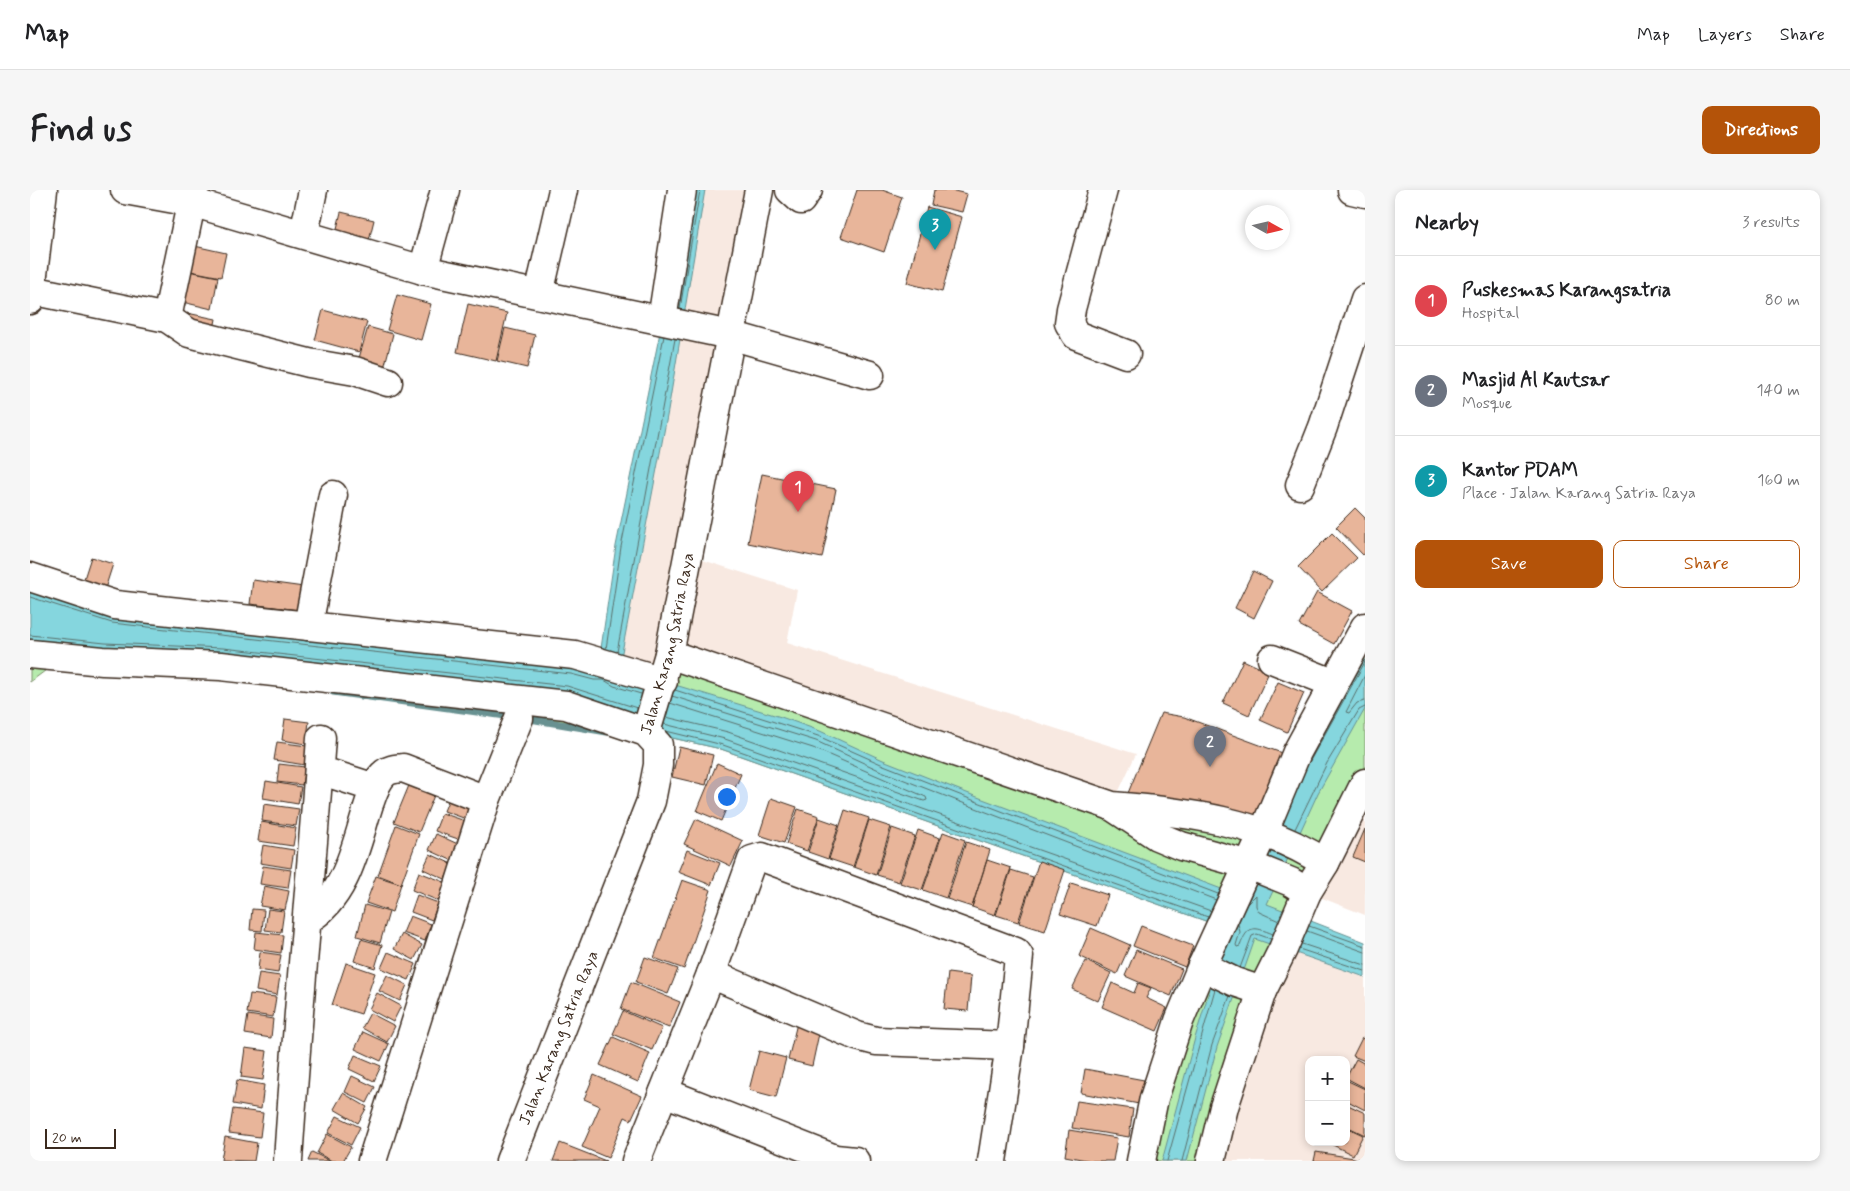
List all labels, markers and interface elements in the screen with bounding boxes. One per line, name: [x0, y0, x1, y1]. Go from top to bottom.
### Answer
text: Map: [25, 19, 69, 50]
text: Map: [1637, 23, 1670, 47]
text: Layers: [1698, 23, 1752, 47]
text: Share: [1780, 23, 1825, 47]
button: Directions: [1702, 106, 1820, 154]
text: Find us: [30, 107, 132, 153]
north arrow: [1245, 205, 1290, 250]
pin: 3: [919, 209, 951, 250]
text: Nearby: [1415, 209, 1479, 237]
text: 3 results: [1742, 212, 1800, 233]
text: Puskesmas Karangsatria: [1462, 278, 1671, 303]
text: 1: [1427, 290, 1435, 311]
text: 80 m: [1765, 290, 1800, 311]
text: Hospital: [1462, 303, 1519, 324]
text: Masjid Al Kautsar: [1462, 368, 1610, 393]
text: 2: [1427, 380, 1435, 401]
text: 140 m: [1756, 380, 1800, 401]
text: Mosque: [1462, 393, 1512, 414]
text: Kantor PDAM: [1462, 458, 1578, 483]
text: 3: [1427, 470, 1435, 491]
text: 160 m: [1757, 470, 1800, 491]
pin: 1: [782, 471, 814, 512]
text: Place · Jalan Karang Satria Raya: [1462, 483, 1696, 504]
button: Save: [1415, 540, 1603, 588]
button: Share: [1613, 540, 1800, 588]
street label: Jalan Karang Satria Raya: [635, 551, 699, 737]
pin: 2: [1194, 726, 1226, 767]
your location: [714, 784, 740, 810]
street label: Jalan Karang Satria Raya: [514, 948, 604, 1128]
map controls: [1305, 1056, 1350, 1146]
button: +: [1305, 1056, 1350, 1101]
button: −: [1305, 1101, 1350, 1146]
scale bar: [45, 1126, 116, 1149]
text: 20 m: [52, 1129, 82, 1147]

